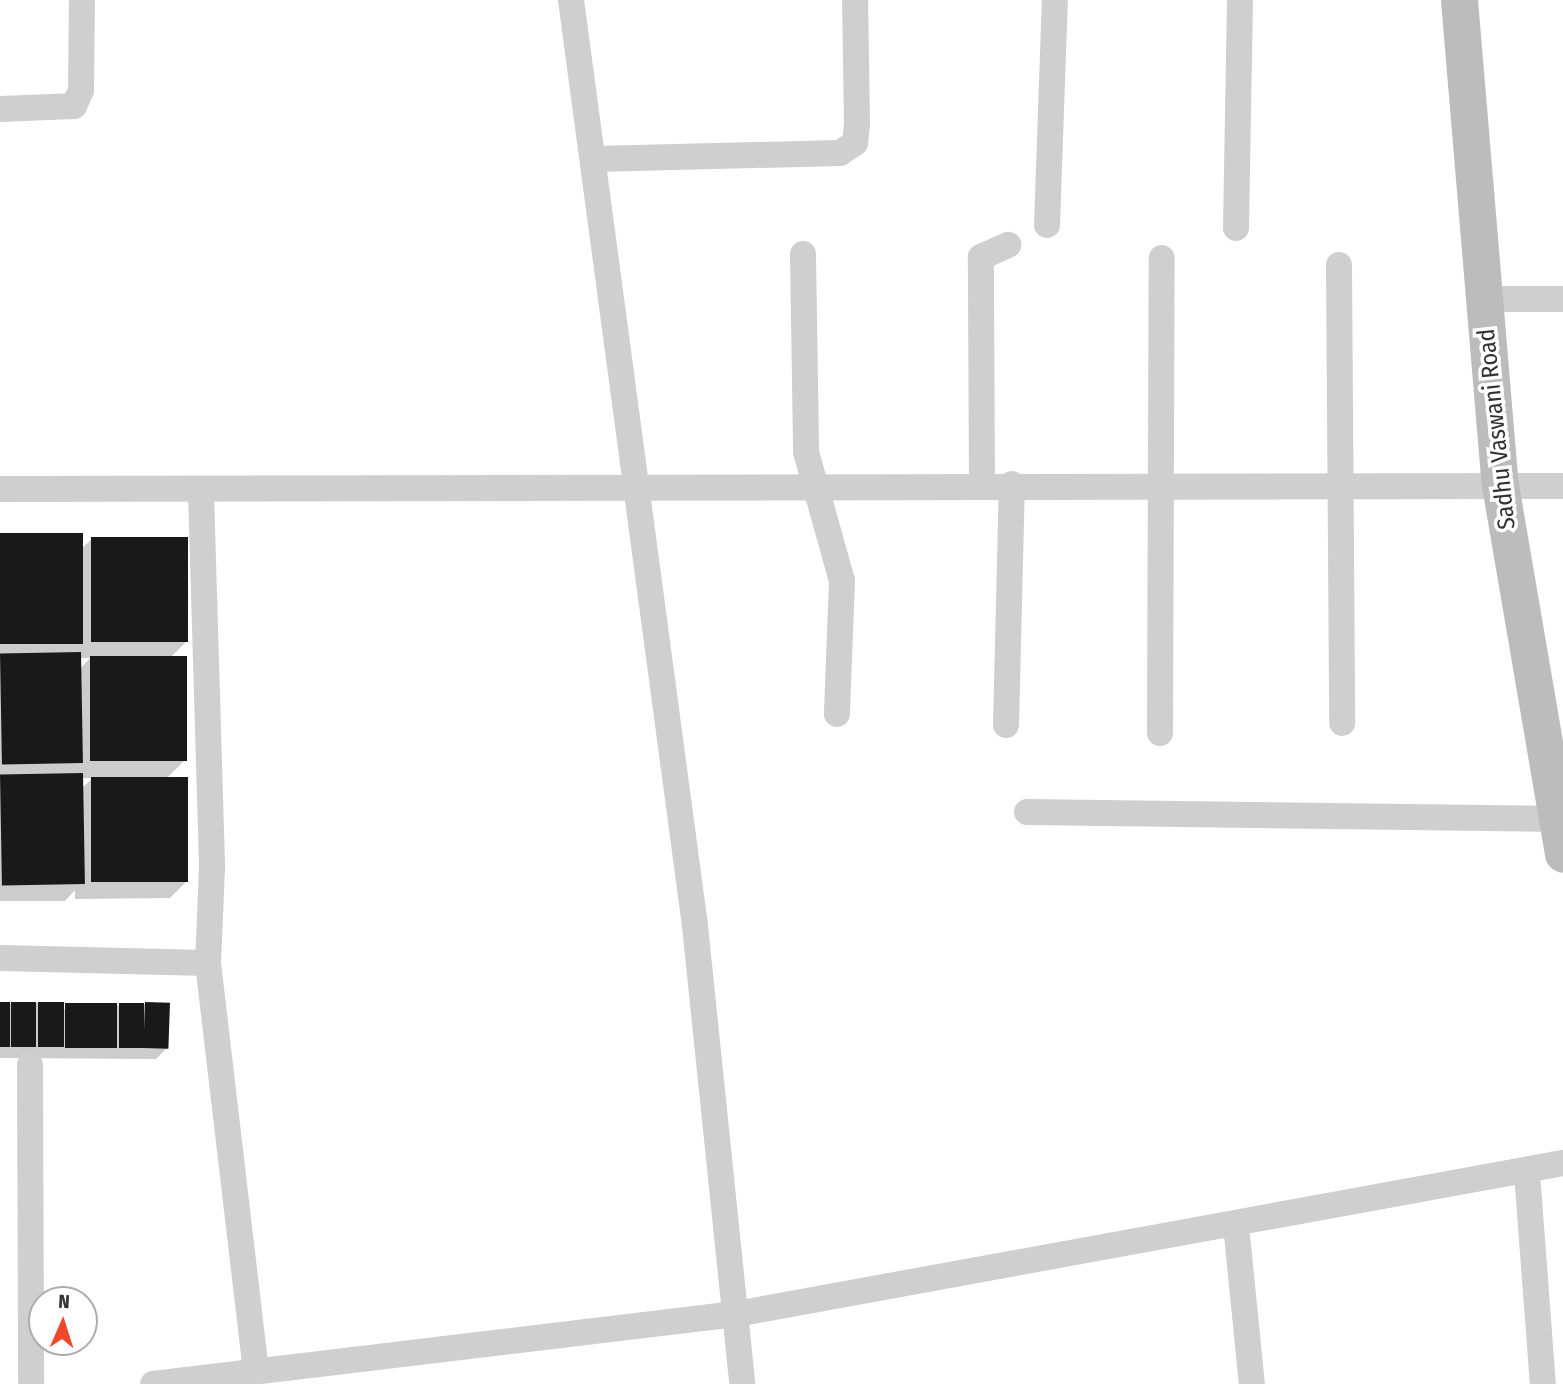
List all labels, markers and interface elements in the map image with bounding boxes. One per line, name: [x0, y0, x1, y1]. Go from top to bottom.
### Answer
street label: Sadhu Vaswani Road: [1472, 327, 1522, 531]
north arrow: [28, 1286, 98, 1356]
text: N: [58, 1290, 70, 1313]

